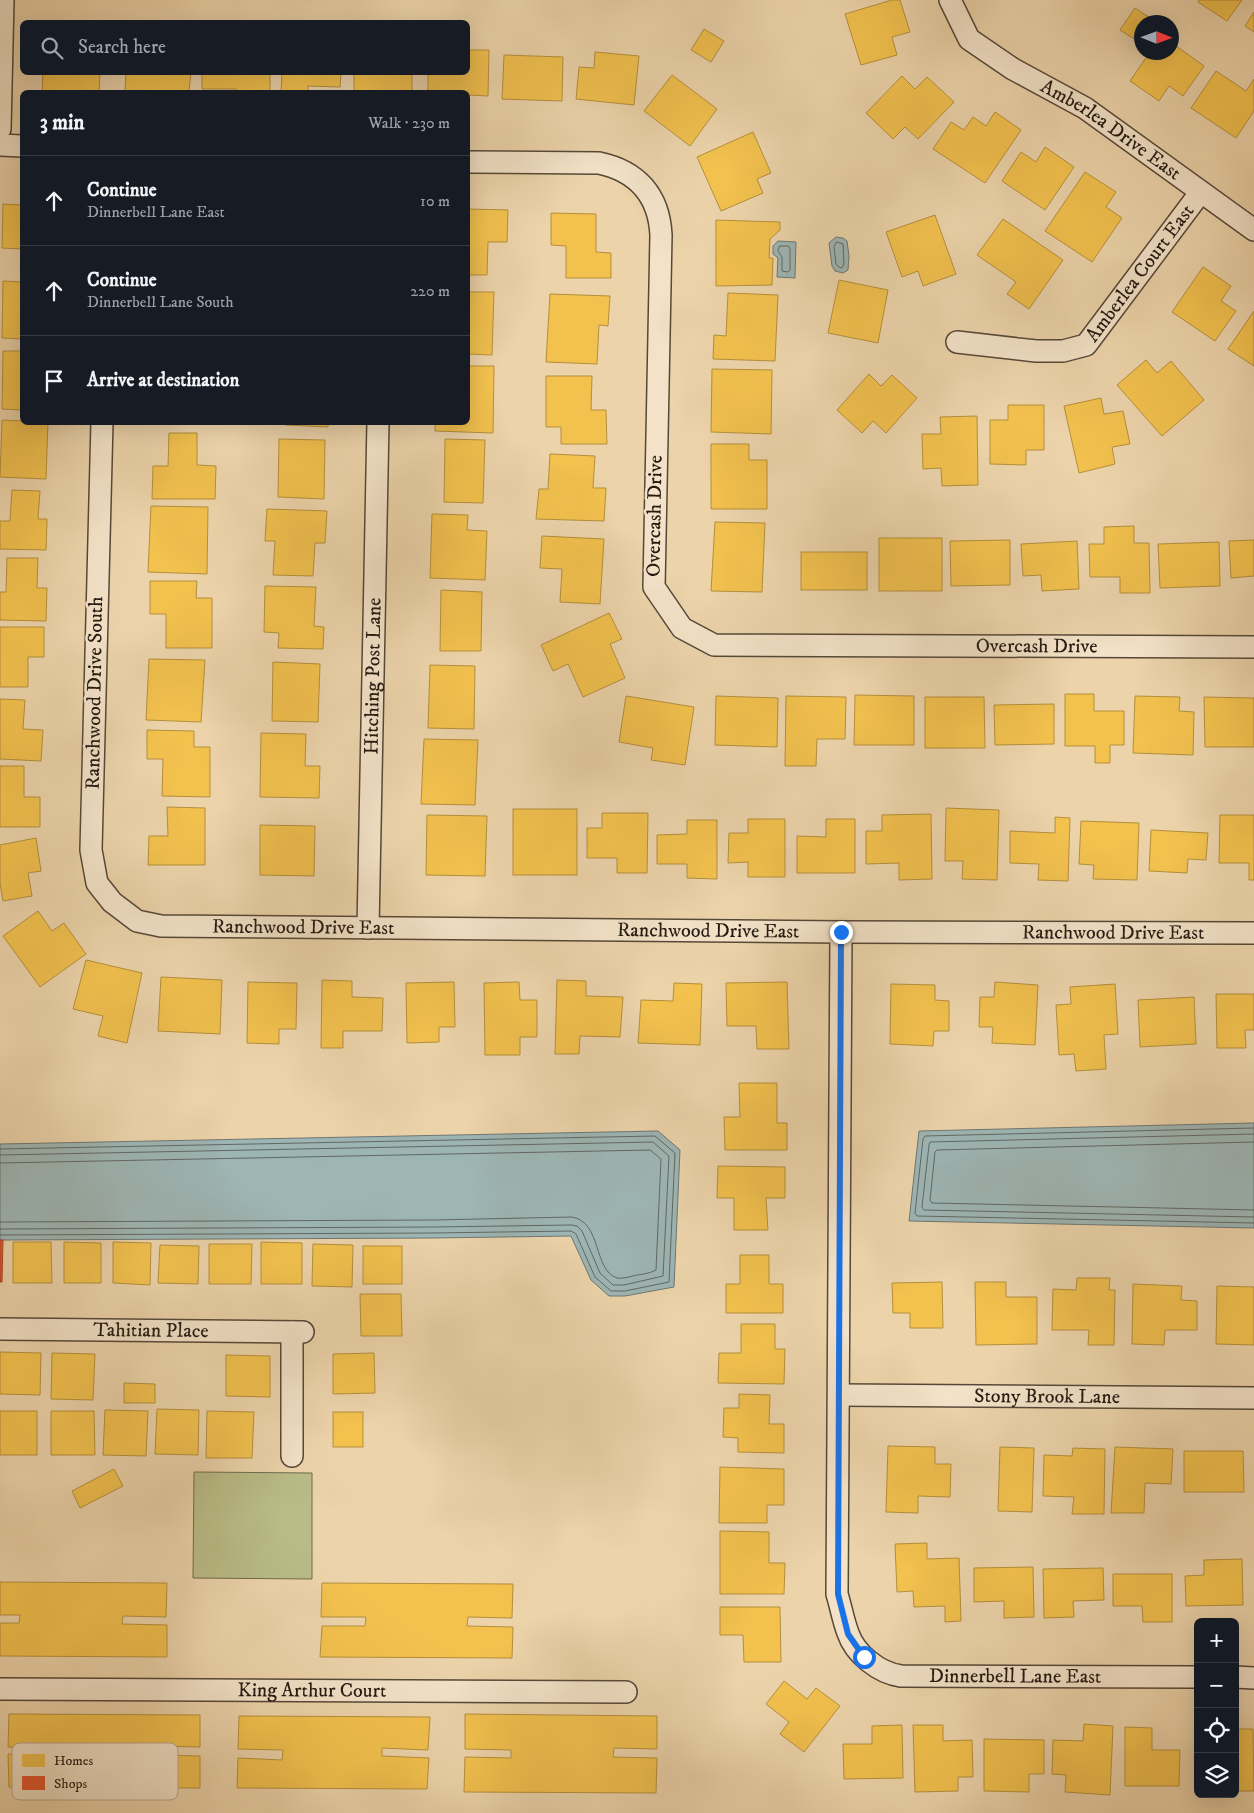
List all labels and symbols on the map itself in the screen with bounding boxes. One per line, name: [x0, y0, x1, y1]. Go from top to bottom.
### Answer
north arrow: [1134, 15, 1179, 60]
street label: Amberlea Drive East: [1036, 74, 1186, 186]
street label: Amberlea Court East: [1080, 199, 1200, 347]
street label: Overcash Drive: [641, 455, 669, 577]
street label: Ranchwood Drive South: [81, 596, 109, 790]
street label: Hitching Post Lane: [359, 597, 387, 755]
street label: Overcash Drive: [976, 633, 1098, 659]
street label: Ranchwood Drive East: [212, 914, 394, 941]
street label: Ranchwood Drive East: [617, 918, 799, 944]
street label: Ranchwood Drive East: [1022, 920, 1204, 945]
route end: [830, 921, 853, 944]
street label: Tahitian Place: [93, 1317, 209, 1344]
street label: Stony Brook Lane: [974, 1383, 1120, 1410]
route start: [853, 1646, 876, 1669]
street label: Dinnerbell Lane East: [929, 1664, 1101, 1689]
street label: King Arthur Court: [238, 1678, 386, 1703]
legend: [12, 1743, 178, 1800]
text: Homes: [54, 1752, 94, 1770]
text: Shops: [54, 1775, 87, 1793]

